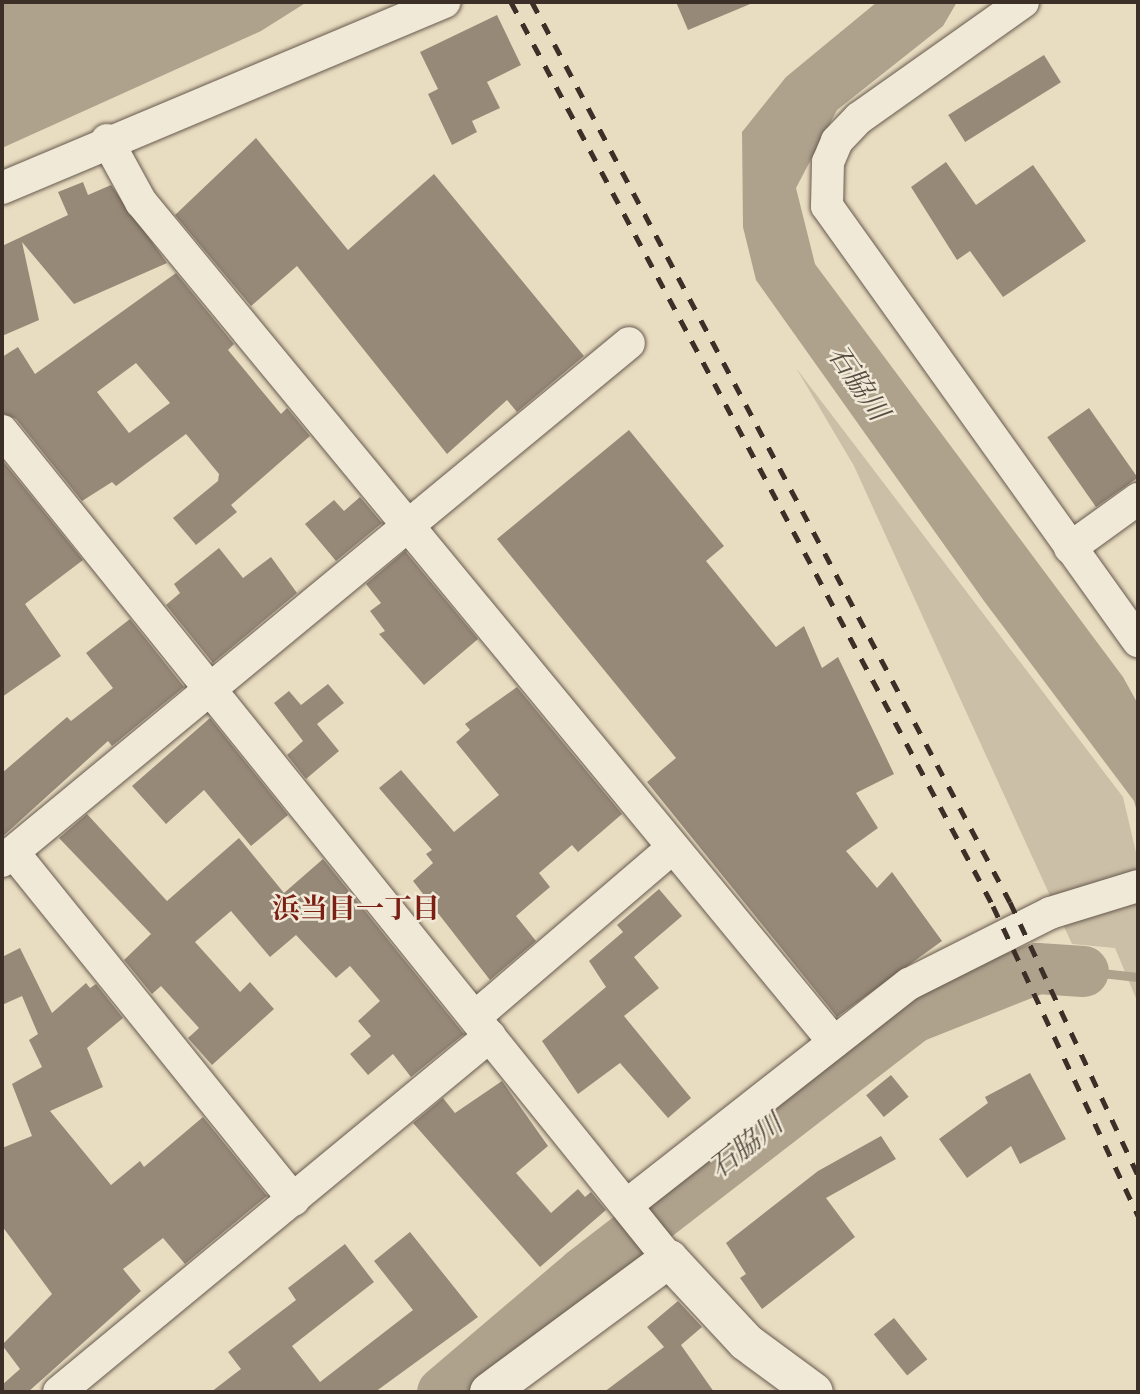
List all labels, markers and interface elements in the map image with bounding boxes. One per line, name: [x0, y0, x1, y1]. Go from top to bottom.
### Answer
water label: 石脇川: [821, 339, 895, 427]
district label: 浜当目一丁目: [272, 892, 440, 926]
water label: 石脇川: [703, 1107, 789, 1185]

